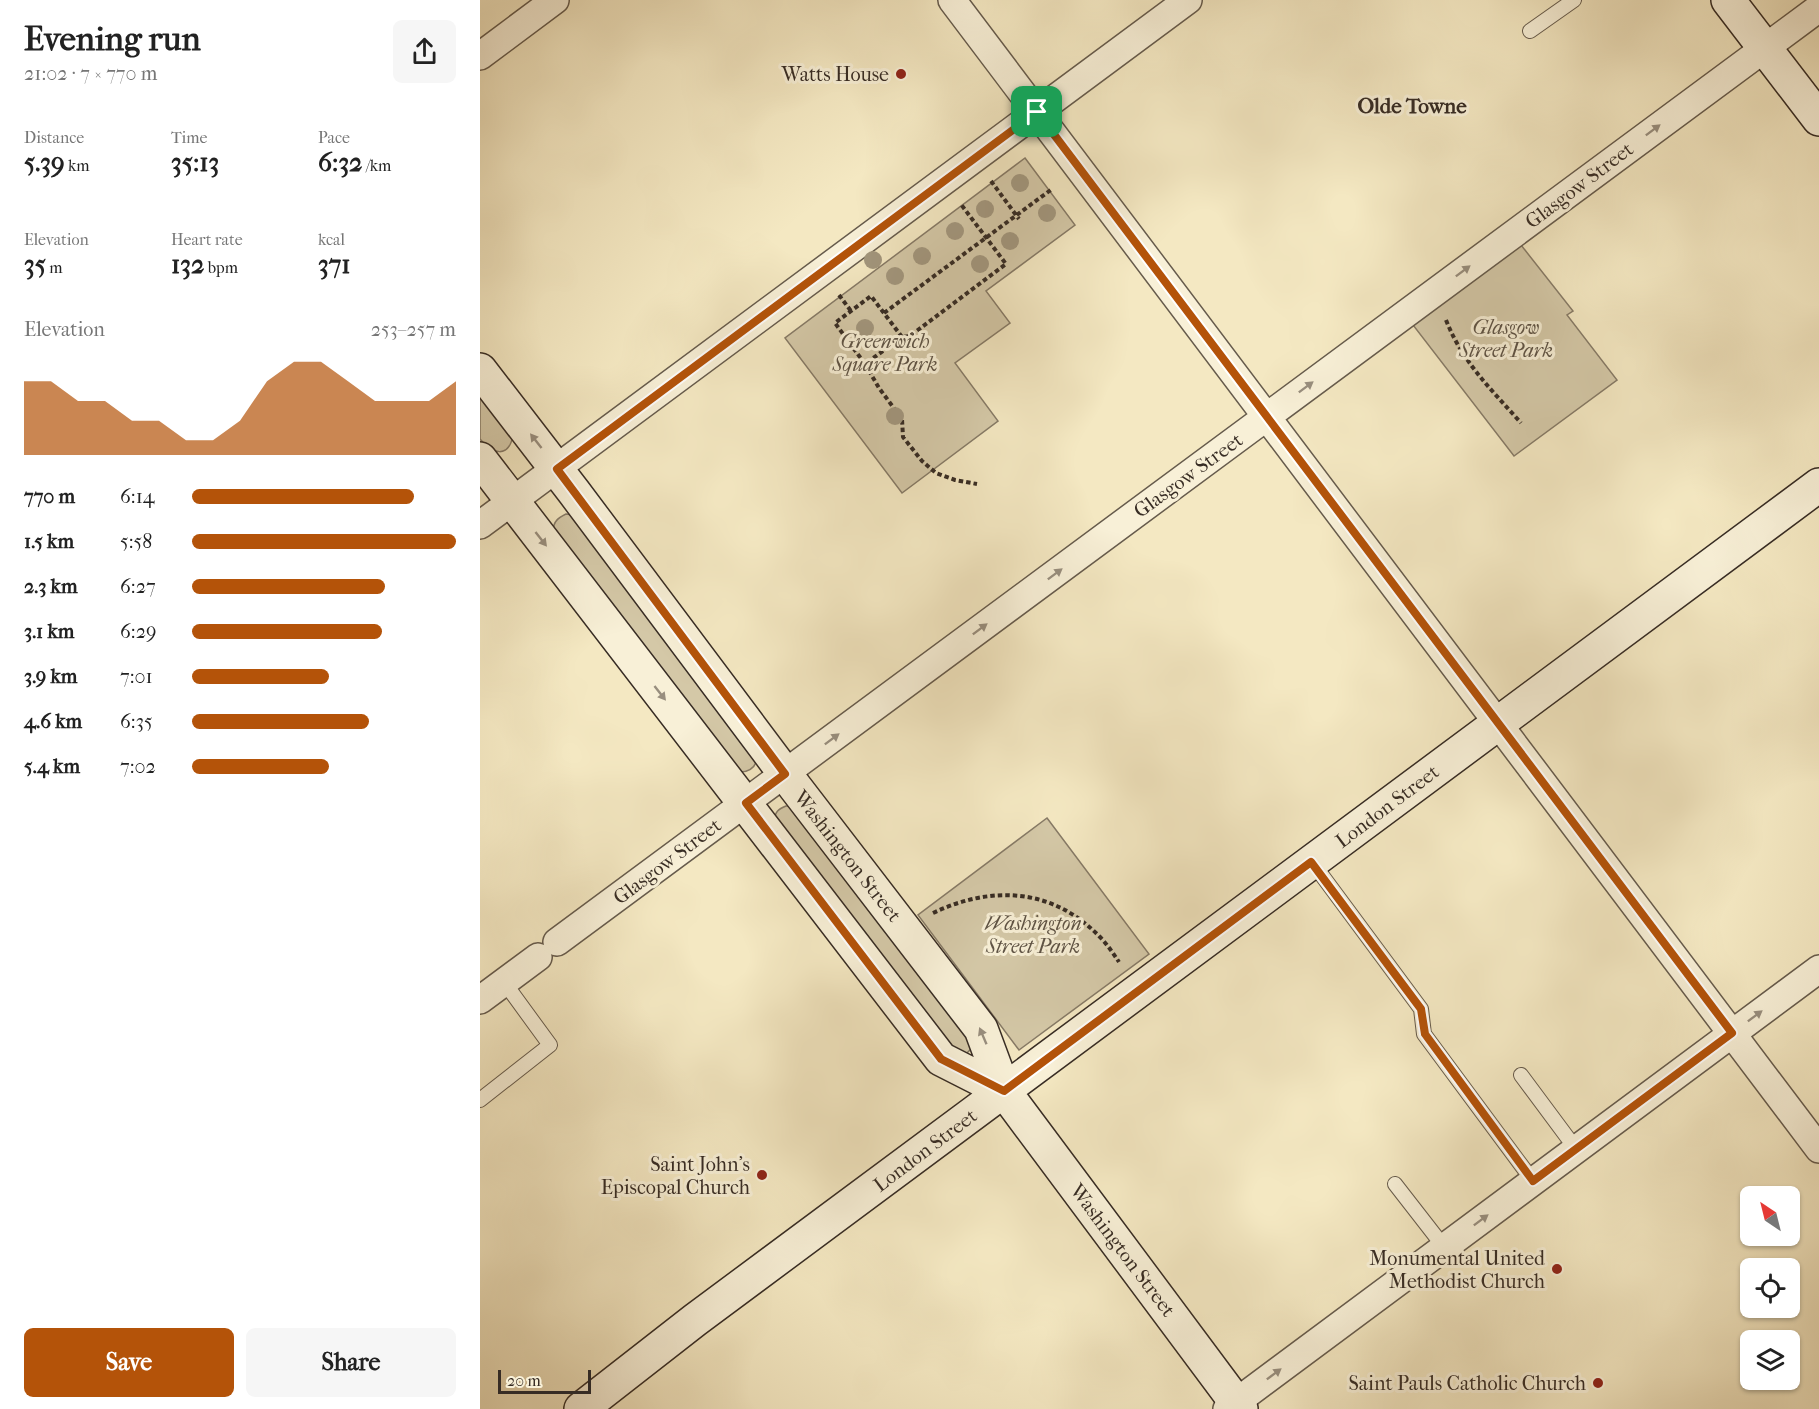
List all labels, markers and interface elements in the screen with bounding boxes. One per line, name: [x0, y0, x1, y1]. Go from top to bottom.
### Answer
text: Evening run: [24, 20, 201, 59]
button: share: [393, 20, 456, 83]
text: 21:02 · 7 × 770 m: [24, 62, 157, 85]
place label: Watts House: [780, 63, 889, 86]
marker: Watts House: [894, 67, 908, 81]
pin: [1011, 86, 1062, 137]
district label: Olde Towne: [1357, 94, 1467, 118]
icon: arrive: [1020, 95, 1053, 128]
one-way arrow: [1645, 124, 1661, 136]
text: Distance: [24, 128, 84, 147]
text: Time: [171, 128, 207, 147]
text: Pace: [318, 128, 350, 147]
street label: Glasgow Street: [1521, 137, 1638, 233]
text: 5.39: [24, 147, 65, 178]
text: 35:13: [171, 147, 219, 178]
text: 6:32: [318, 147, 362, 178]
text: km: [65, 156, 90, 175]
text: /km: [362, 156, 391, 175]
text: Elevation: [24, 230, 89, 249]
text: Heart rate: [171, 230, 243, 249]
text: kcal: [318, 230, 345, 249]
text: 35: [24, 249, 46, 280]
text: 132: [171, 249, 204, 280]
text: 371: [318, 249, 351, 280]
text: m: [46, 258, 63, 277]
text: bpm: [204, 258, 238, 277]
one-way arrow: [1455, 265, 1471, 277]
park label: Glasgow Street Park: [1458, 316, 1553, 362]
text: Elevation: [24, 318, 105, 341]
text: 253–257 m: [371, 318, 456, 341]
park label: Greenwich Square Park: [831, 330, 938, 376]
one-way arrow: [1298, 381, 1314, 393]
street label: Glasgow Street: [1129, 428, 1247, 523]
one-way arrow: [530, 434, 542, 449]
text: 770 m: [24, 485, 75, 508]
text: 6:14: [120, 485, 155, 508]
text: 1.5 km: [24, 530, 74, 553]
text: 5:58: [120, 530, 152, 553]
one-way arrow: [534, 531, 547, 547]
one-way arrow: [1047, 568, 1062, 580]
text: 2.3 km: [24, 575, 78, 598]
text: 6:27: [120, 575, 156, 598]
text: 3.1 km: [24, 620, 74, 643]
text: 6:29: [120, 620, 156, 643]
one-way arrow: [972, 623, 988, 635]
text: 3.9 km: [24, 665, 78, 688]
text: 7:01: [120, 665, 153, 688]
one-way arrow: [654, 686, 666, 701]
text: 4.6 km: [24, 710, 82, 733]
text: 6:35: [120, 710, 153, 733]
one-way arrow: [824, 733, 840, 745]
text: 5.4 km: [24, 755, 80, 778]
text: 7:02: [120, 755, 156, 778]
street label: London Street: [1331, 760, 1443, 853]
street label: Washington Street: [789, 785, 906, 927]
street label: Glasgow Street: [609, 813, 726, 909]
park label: Washington Street Park: [984, 912, 1082, 958]
one-way arrow: [1747, 1010, 1763, 1022]
one-way arrow: [978, 1027, 988, 1045]
street label: London Street: [869, 1104, 981, 1197]
place label: Saint John's Episcopal Church: [601, 1153, 751, 1199]
marker: Saint John's Episcopal Church: [755, 1168, 769, 1182]
street label: Washington Street: [1065, 1179, 1180, 1321]
north arrow: [1740, 1186, 1800, 1246]
map controls: [1740, 1186, 1800, 1390]
one-way arrow: [1472, 1214, 1488, 1226]
place label: Monumental United Methodist Church: [1369, 1247, 1546, 1293]
button: locate: [1740, 1258, 1800, 1318]
marker: Monumental United Methodist Church: [1550, 1262, 1564, 1276]
button: Save: [24, 1328, 234, 1397]
button: Share: [246, 1328, 456, 1397]
button: layers: [1740, 1330, 1800, 1390]
scale bar: [498, 1367, 591, 1394]
one-way arrow: [1265, 1368, 1281, 1380]
text: 20 m: [507, 1371, 541, 1390]
place label: Saint Pauls Catholic Church: [1349, 1372, 1587, 1395]
marker: Saint Pauls Catholic Church: [1591, 1376, 1605, 1390]

